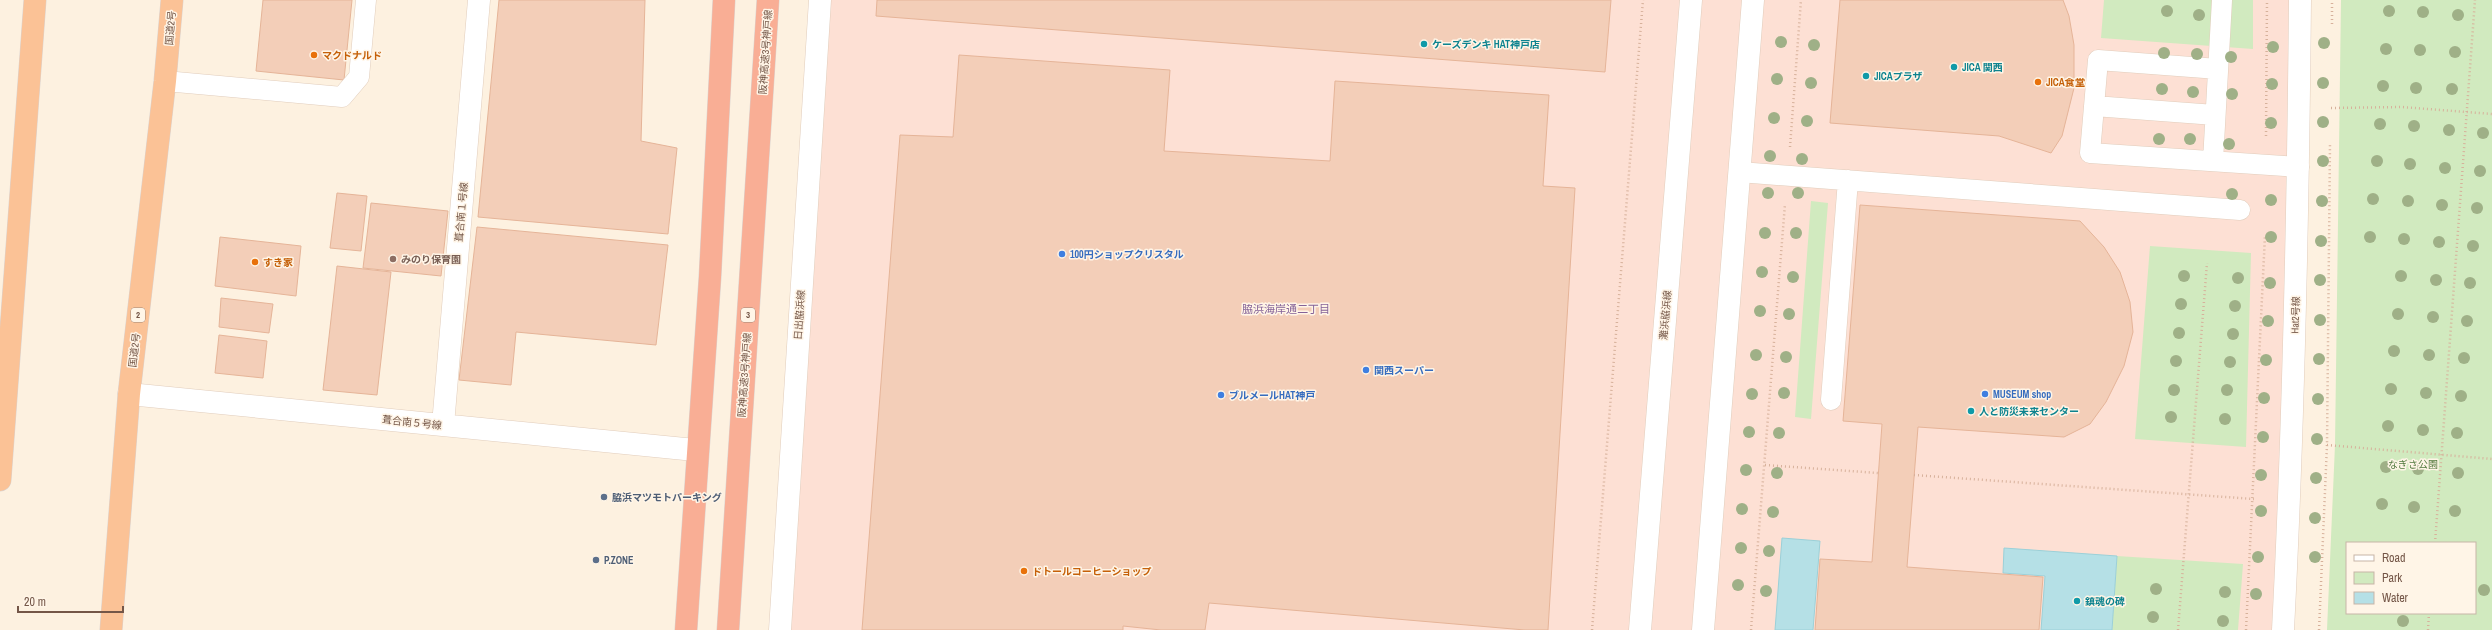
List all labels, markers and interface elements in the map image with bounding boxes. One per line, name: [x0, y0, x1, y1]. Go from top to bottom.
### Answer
street label: 阪神高速3号神戸線: [756, 9, 775, 95]
street label: 国道2号: [163, 10, 178, 46]
place label: ケーズデンキ HAT神戸店: [1432, 38, 1540, 51]
marker: ケーズデンキ HAT神戸店: [1419, 39, 1429, 49]
place label: マクドナルド: [322, 49, 382, 62]
marker: マクドナルド: [309, 50, 319, 60]
place label: JICA 関西: [1962, 61, 2003, 74]
marker: JICA 関西: [1949, 62, 1959, 72]
place label: JICAプラザ: [1874, 70, 1923, 83]
marker: JICAプラザ: [1861, 71, 1871, 81]
place label: JICA食堂: [2046, 76, 2085, 89]
marker: JICA食堂: [2033, 77, 2043, 87]
street label: 葺合南１号線: [452, 182, 471, 242]
place label: 100円ショップクリスタル: [1070, 248, 1184, 261]
marker: 100円ショップクリスタル: [1057, 249, 1067, 259]
place label: みのり保育園: [401, 253, 461, 266]
marker: みのり保育園: [388, 254, 398, 264]
place label: すき家: [263, 256, 293, 269]
marker: すき家: [250, 257, 260, 267]
street label: 日出脇浜線: [791, 290, 808, 340]
street label: 灘浜脇浜線: [1657, 290, 1674, 341]
street label: Hat2号線: [2288, 296, 2303, 334]
district label: 脇浜海岸通二丁目: [1242, 302, 1330, 316]
road number: 2: [131, 308, 145, 322]
road number: 3: [741, 308, 755, 322]
street label: 国道2号: [126, 332, 143, 368]
street label: 阪神高速3号神戸線: [735, 332, 754, 418]
place label: 関西スーパー: [1374, 364, 1434, 377]
marker: 関西スーパー: [1361, 365, 1371, 375]
place label: MUSEUM shop: [1993, 388, 2051, 401]
place label: ブルメールHAT神戸: [1229, 389, 1315, 402]
marker: MUSEUM shop: [1980, 389, 1990, 399]
marker: ブルメールHAT神戸: [1216, 390, 1226, 400]
place label: 人と防災未来センター: [1979, 405, 2079, 418]
marker: 人と防災未来センター: [1966, 406, 1976, 416]
street label: 葺合南５号線: [381, 413, 442, 432]
park label: なぎさ公園: [2388, 458, 2438, 471]
place label: 脇浜マツモトパーキング: [612, 491, 722, 504]
marker: 脇浜マツモトパーキング: [599, 492, 609, 502]
legend: [2346, 542, 2476, 614]
text: Road: [2382, 550, 2406, 566]
place label: P.ZONE: [604, 554, 634, 567]
marker: P.ZONE: [591, 555, 601, 565]
place label: ドトールコーヒーショップ: [1032, 565, 1152, 578]
marker: ドトールコーヒーショップ: [1019, 566, 1029, 576]
text: Park: [2382, 570, 2402, 586]
scale bar: [18, 588, 123, 614]
text: Water: [2382, 590, 2409, 606]
text: 20 m: [24, 594, 46, 610]
place label: 鎮魂の碑: [2085, 595, 2125, 608]
marker: 鎮魂の碑: [2072, 596, 2082, 606]

